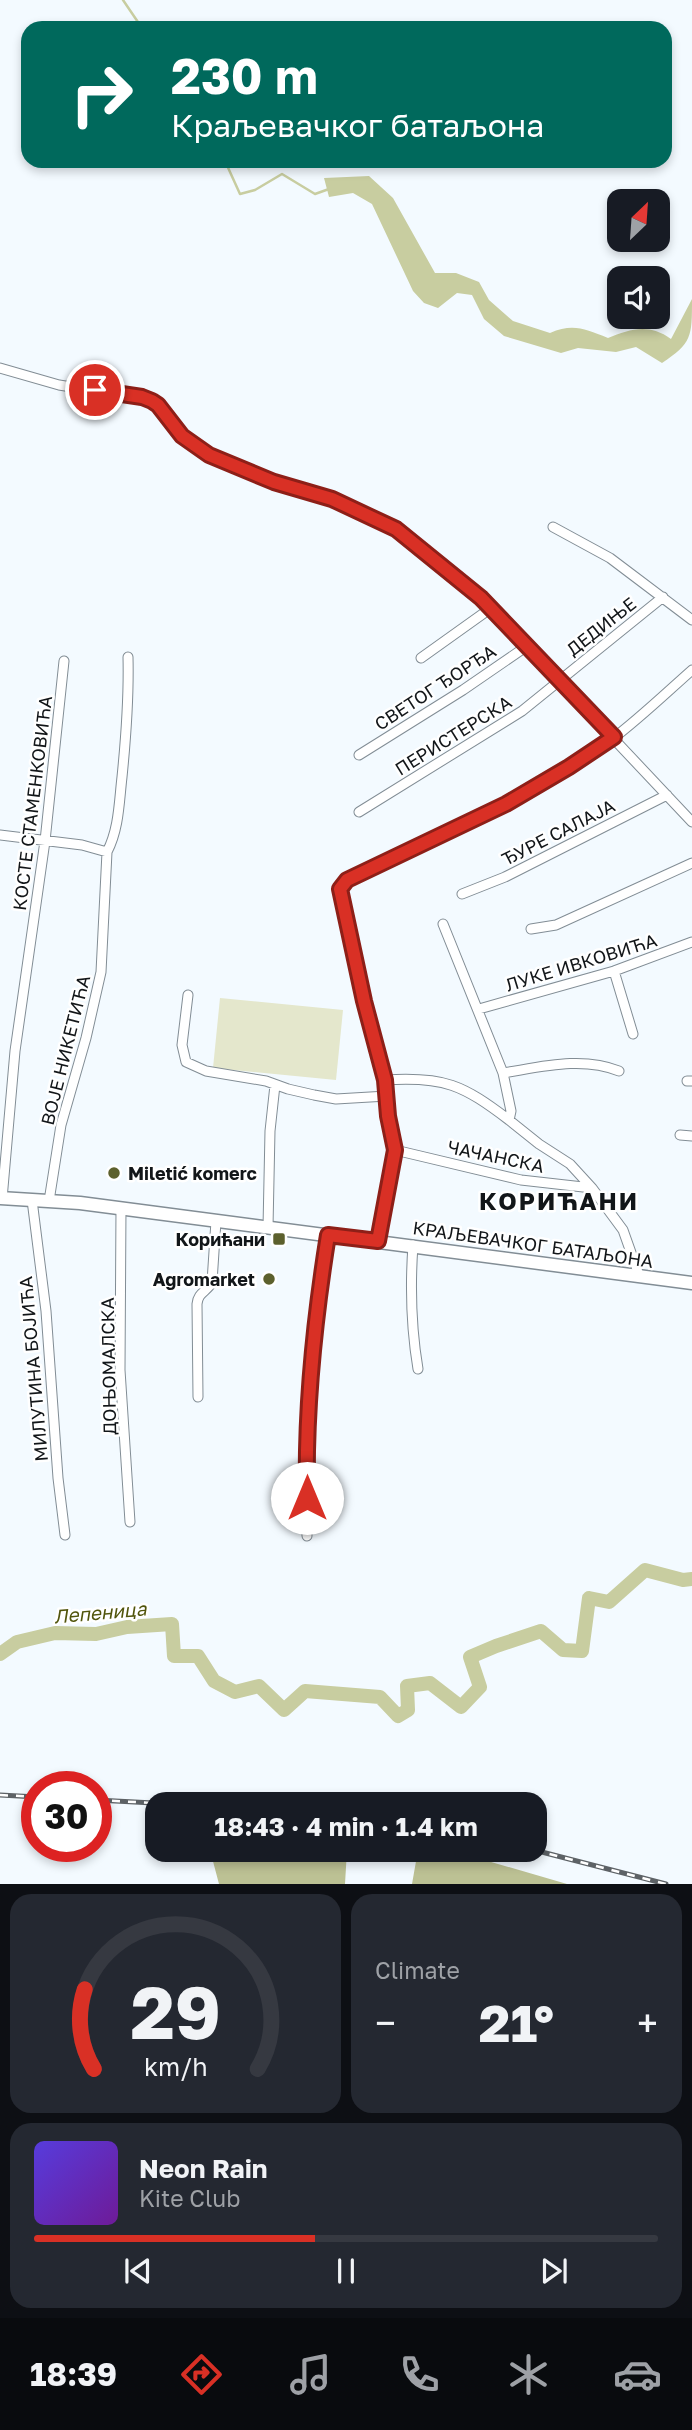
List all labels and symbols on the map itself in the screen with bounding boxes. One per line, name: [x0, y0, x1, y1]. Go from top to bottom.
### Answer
north arrow: [607, 189, 670, 252]
pin: [65, 360, 125, 420]
street label: ДЕДИЊЕ: [562, 592, 640, 660]
street label: СВЕТОГ ЂОРЂА: [370, 640, 500, 734]
street label: ПЕРИСТЕРСКА: [391, 690, 515, 780]
street label: КОСТЕ СТАМЕНКОВИЋА: [8, 694, 56, 912]
street label: ЂУРЕ САЛАЈА: [498, 794, 618, 870]
street label: ЛУКЕ ИВКОВИЋА: [503, 929, 659, 995]
street label: ВОЈЕ НИКЕТИЋА: [36, 973, 94, 1127]
street label: ЧАЧАНСКА: [446, 1135, 546, 1177]
place label: Miletić komerc: [128, 1162, 257, 1184]
marker: Miletić komerc: [106, 1165, 122, 1181]
district label: КОРИЋАНИ: [479, 1186, 639, 1215]
street label: КРАЉЕВАЧКОГ БАТАЉОНА: [411, 1216, 655, 1272]
place label: Корићани: [175, 1228, 265, 1250]
marker: Корићани: [271, 1231, 287, 1247]
place label: Agromarket: [153, 1268, 255, 1290]
marker: Agromarket: [261, 1271, 277, 1287]
street label: МИЛУТИНА БОЈИЋА: [14, 1276, 52, 1462]
street label: ДОЊОМАЛСКА: [96, 1297, 120, 1435]
position arrow: [270, 1461, 344, 1535]
water label: Лепеница: [53, 1596, 149, 1628]
speed limit sign: 30: [21, 1771, 112, 1862]

